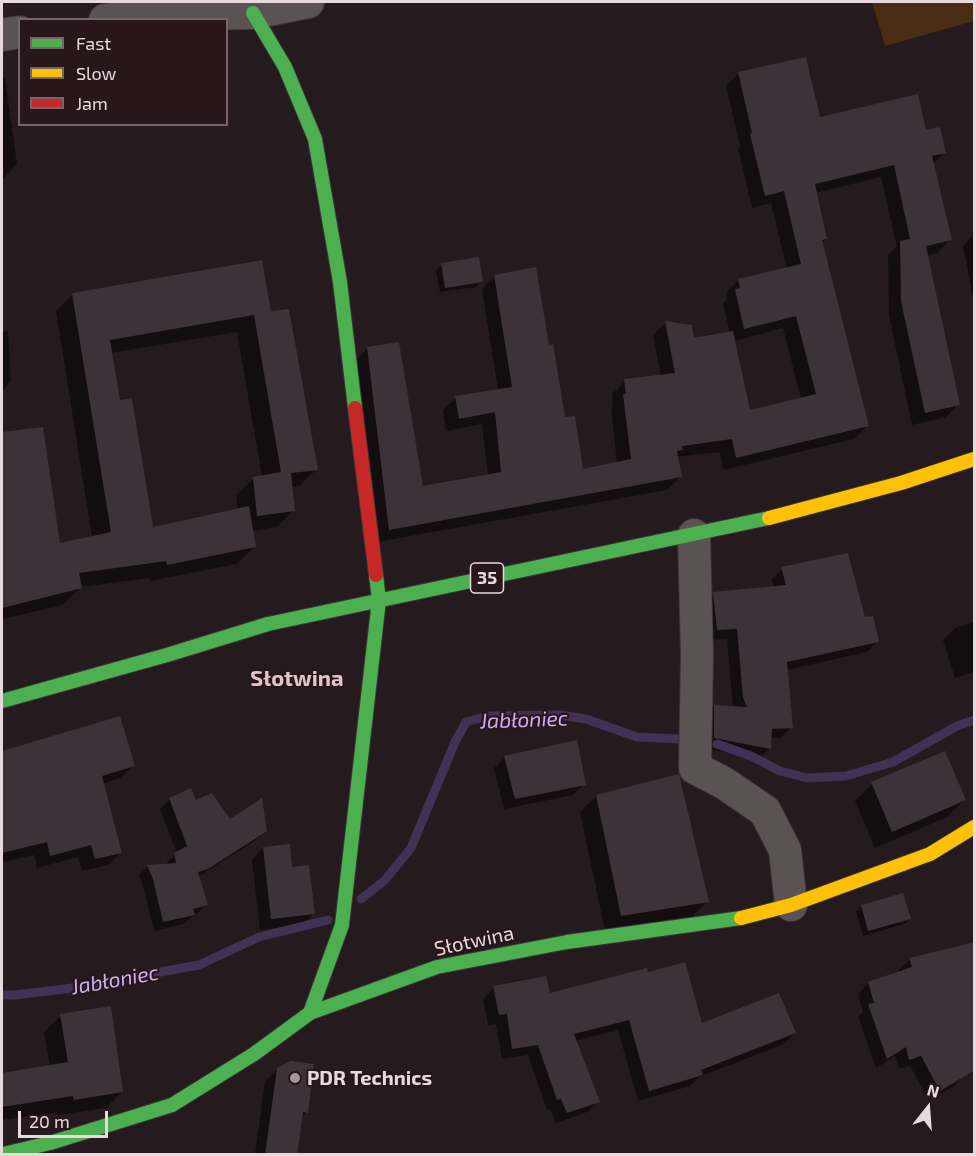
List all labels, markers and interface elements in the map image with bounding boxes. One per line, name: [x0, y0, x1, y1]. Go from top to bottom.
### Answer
legend: [18, 18, 228, 126]
text: Fast: [76, 32, 111, 54]
text: Slow: [76, 62, 116, 84]
text: Jam: [76, 92, 108, 114]
road number: 35: [470, 563, 504, 593]
district label: Słotwina: [250, 666, 344, 692]
water label: Jabłoniec: [480, 706, 568, 734]
street label: Słotwina: [432, 921, 516, 961]
water label: Jabłoniec: [69, 960, 161, 1000]
place label: PDR Technics: [307, 1066, 432, 1090]
marker: PDR Technics: [288, 1071, 302, 1085]
north arrow: [898, 1078, 958, 1138]
text: N: [925, 1080, 942, 1101]
scale bar: [21, 1099, 111, 1137]
text: 20 m: [29, 1110, 70, 1132]

